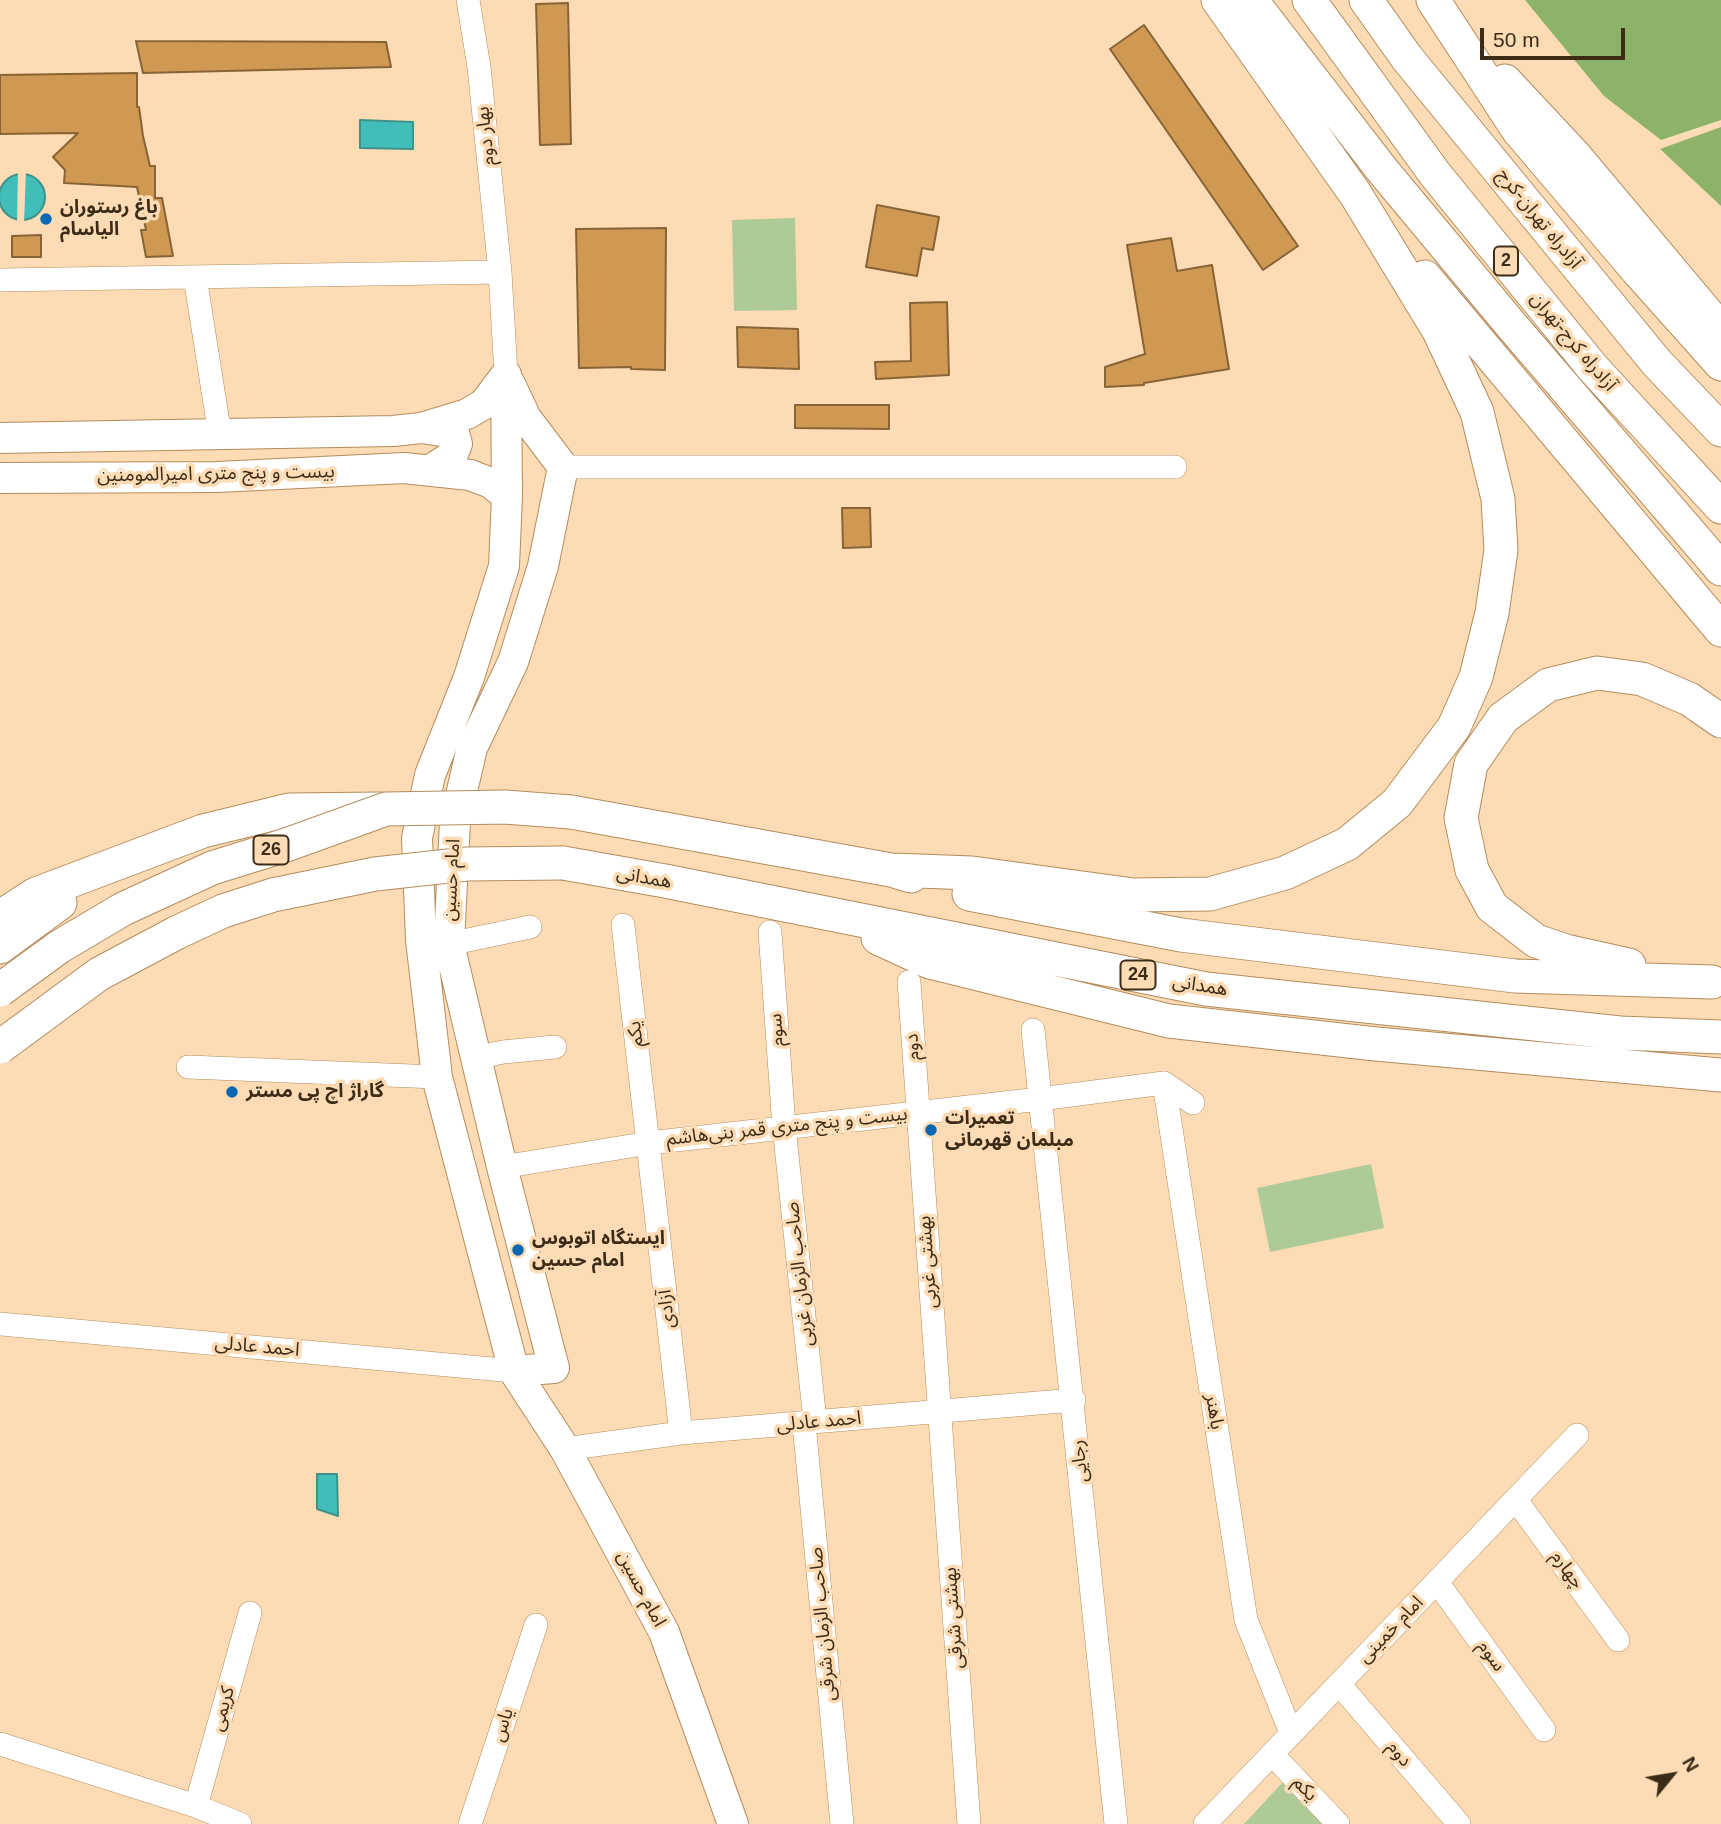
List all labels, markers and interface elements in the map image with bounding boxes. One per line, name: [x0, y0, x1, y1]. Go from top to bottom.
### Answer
scale bar: [1483, 14, 1628, 58]
text: 50 m: [1493, 28, 1540, 51]
street label: بهار دوم: [472, 105, 500, 167]
street label: آزادراه تهران-کرج: [1492, 164, 1586, 274]
place label: باغ رستوران الیاسام: [60, 197, 158, 241]
marker: باغ رستوران الیاسام: [38, 211, 54, 227]
road number: 2: [1494, 246, 1518, 276]
street label: آزادراه کرج-تهران: [1525, 288, 1621, 396]
street label: بیست و پنج متری امیرالمومنین: [97, 461, 335, 487]
road number: 26: [254, 836, 288, 864]
street label: امام حسین: [438, 838, 466, 922]
street label: همدانی: [615, 862, 673, 894]
road number: 24: [1120, 960, 1156, 990]
street label: همدانی: [1171, 970, 1229, 1002]
street label: سوم: [764, 1013, 790, 1047]
street label: یکم: [623, 1020, 649, 1048]
street label: دوم: [901, 1033, 925, 1061]
place label: گاراژ اچ پی مستر: [246, 1081, 384, 1103]
marker: گاراژ اچ پی مستر: [224, 1084, 240, 1100]
street label: بیست و پنج متری قمر بنی‌هاشم: [665, 1103, 909, 1151]
place label: تعمیرات مبلمان قهرمانی: [945, 1108, 1074, 1152]
marker: تعمیرات مبلمان قهرمانی: [923, 1122, 939, 1138]
street label: صاحب الزمان غربی: [781, 1200, 819, 1348]
street label: بهشتی غربی: [913, 1215, 943, 1309]
place label: ایستگاه اتوبوس امام حسین: [532, 1228, 665, 1272]
marker: ایستگاه اتوبوس امام حسین: [510, 1242, 526, 1258]
street label: آزادی: [654, 1288, 680, 1330]
street label: احمد عادلی: [214, 1332, 300, 1362]
street label: باهنر: [1200, 1393, 1228, 1431]
street label: احمد عادلی: [776, 1407, 862, 1437]
street label: رجایی: [1066, 1439, 1094, 1483]
street label: صاحب الزمان شرقی: [805, 1546, 841, 1702]
street label: چهارم: [1546, 1546, 1588, 1594]
street label: امام حسین: [611, 1547, 671, 1631]
street label: بهشتی شرقی: [939, 1567, 969, 1669]
street label: امام خمینی: [1354, 1592, 1428, 1668]
street label: سوم: [1472, 1636, 1510, 1676]
street label: کریمی: [206, 1684, 240, 1734]
street label: یاس: [487, 1705, 519, 1745]
street label: دوم: [1382, 1736, 1416, 1772]
north arrow: [1637, 1740, 1707, 1810]
text: N: [1678, 1753, 1703, 1775]
street label: یکم: [1288, 1772, 1322, 1806]

